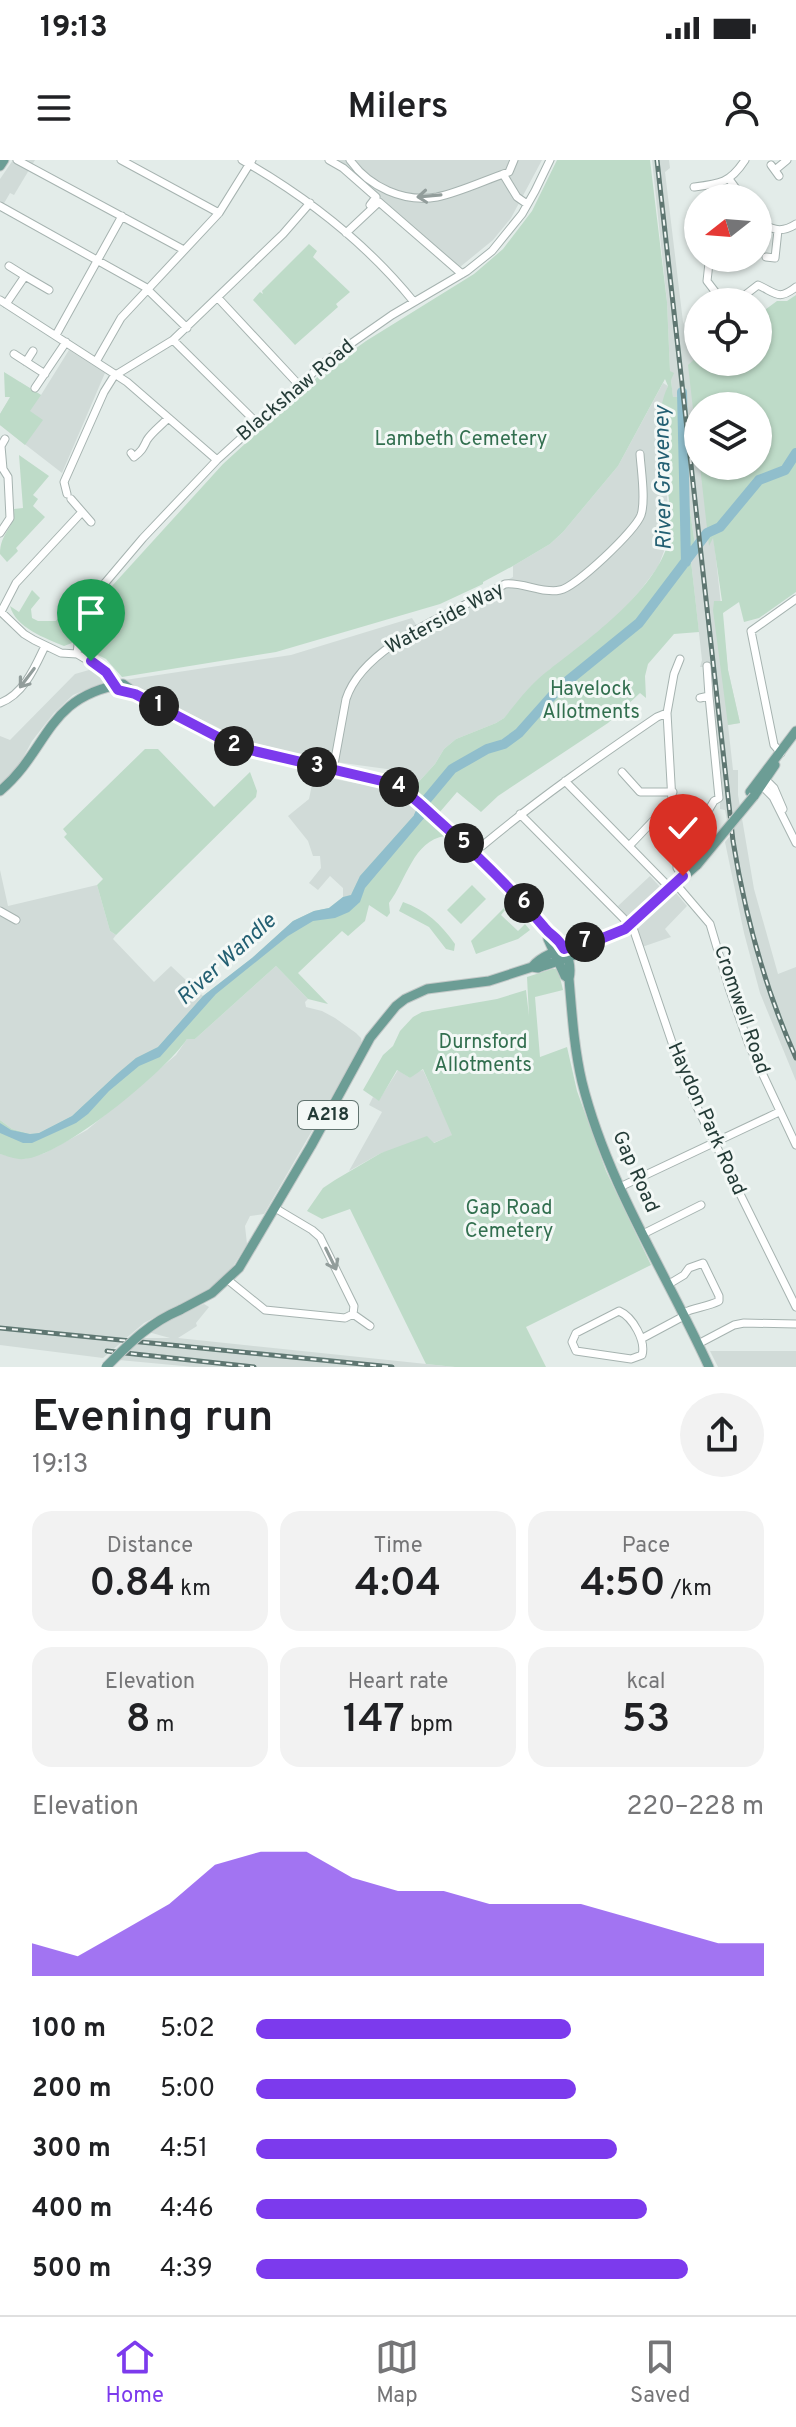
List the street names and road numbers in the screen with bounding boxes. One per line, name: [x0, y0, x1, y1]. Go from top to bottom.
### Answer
street label: Blackshaw Road: [232, 334, 360, 448]
street label: Waterside Way: [381, 577, 509, 661]
street label: Cromwell Road: [707, 942, 775, 1078]
street label: Haydon Park Road: [661, 1038, 751, 1200]
road number: A218: [298, 1101, 358, 1129]
street label: Gap Road: [605, 1127, 665, 1217]

